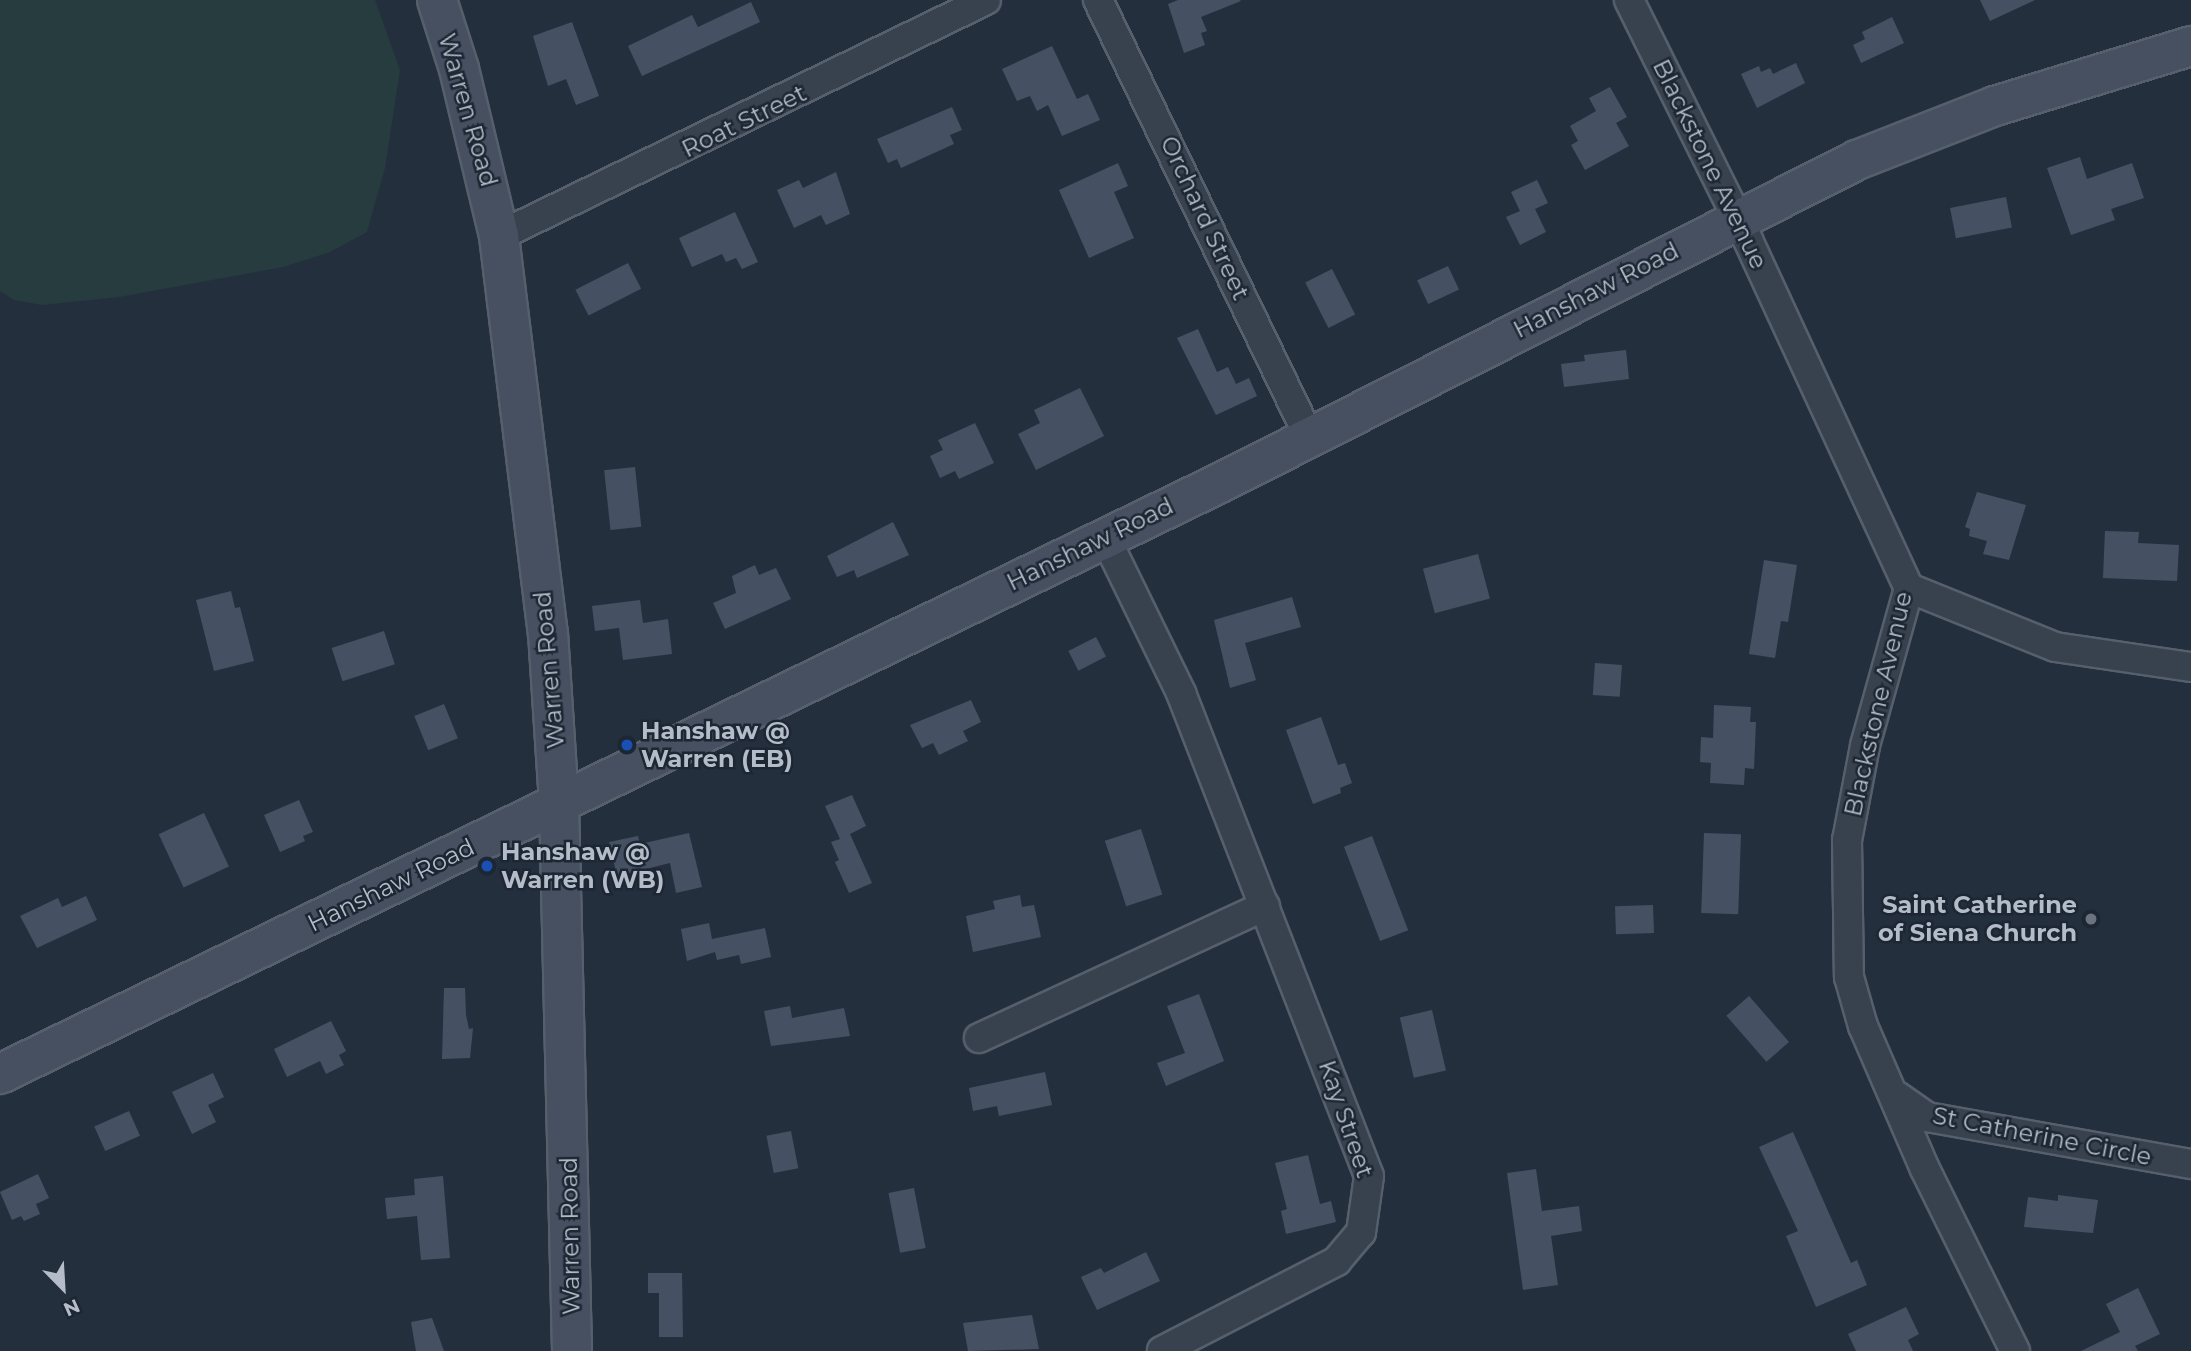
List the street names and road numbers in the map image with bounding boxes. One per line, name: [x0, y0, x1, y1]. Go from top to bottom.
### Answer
street label: Warren Road: [432, 30, 504, 190]
street label: Blackstone Avenue: [1647, 54, 1773, 274]
street label: Roat Street: [677, 78, 811, 164]
street label: Orchard Street: [1154, 131, 1256, 305]
street label: Hanshaw Road: [1508, 236, 1684, 344]
street label: Hanshaw Road: [1002, 491, 1178, 597]
street label: Blackstone Avenue: [1838, 589, 1918, 819]
street label: Warren Road: [528, 590, 570, 750]
street label: Hanshaw Road: [303, 832, 479, 938]
street label: Kay Street: [1312, 1057, 1380, 1181]
street label: St Catherine Circle: [1930, 1101, 2154, 1171]
street label: Warren Road: [554, 1157, 586, 1315]

